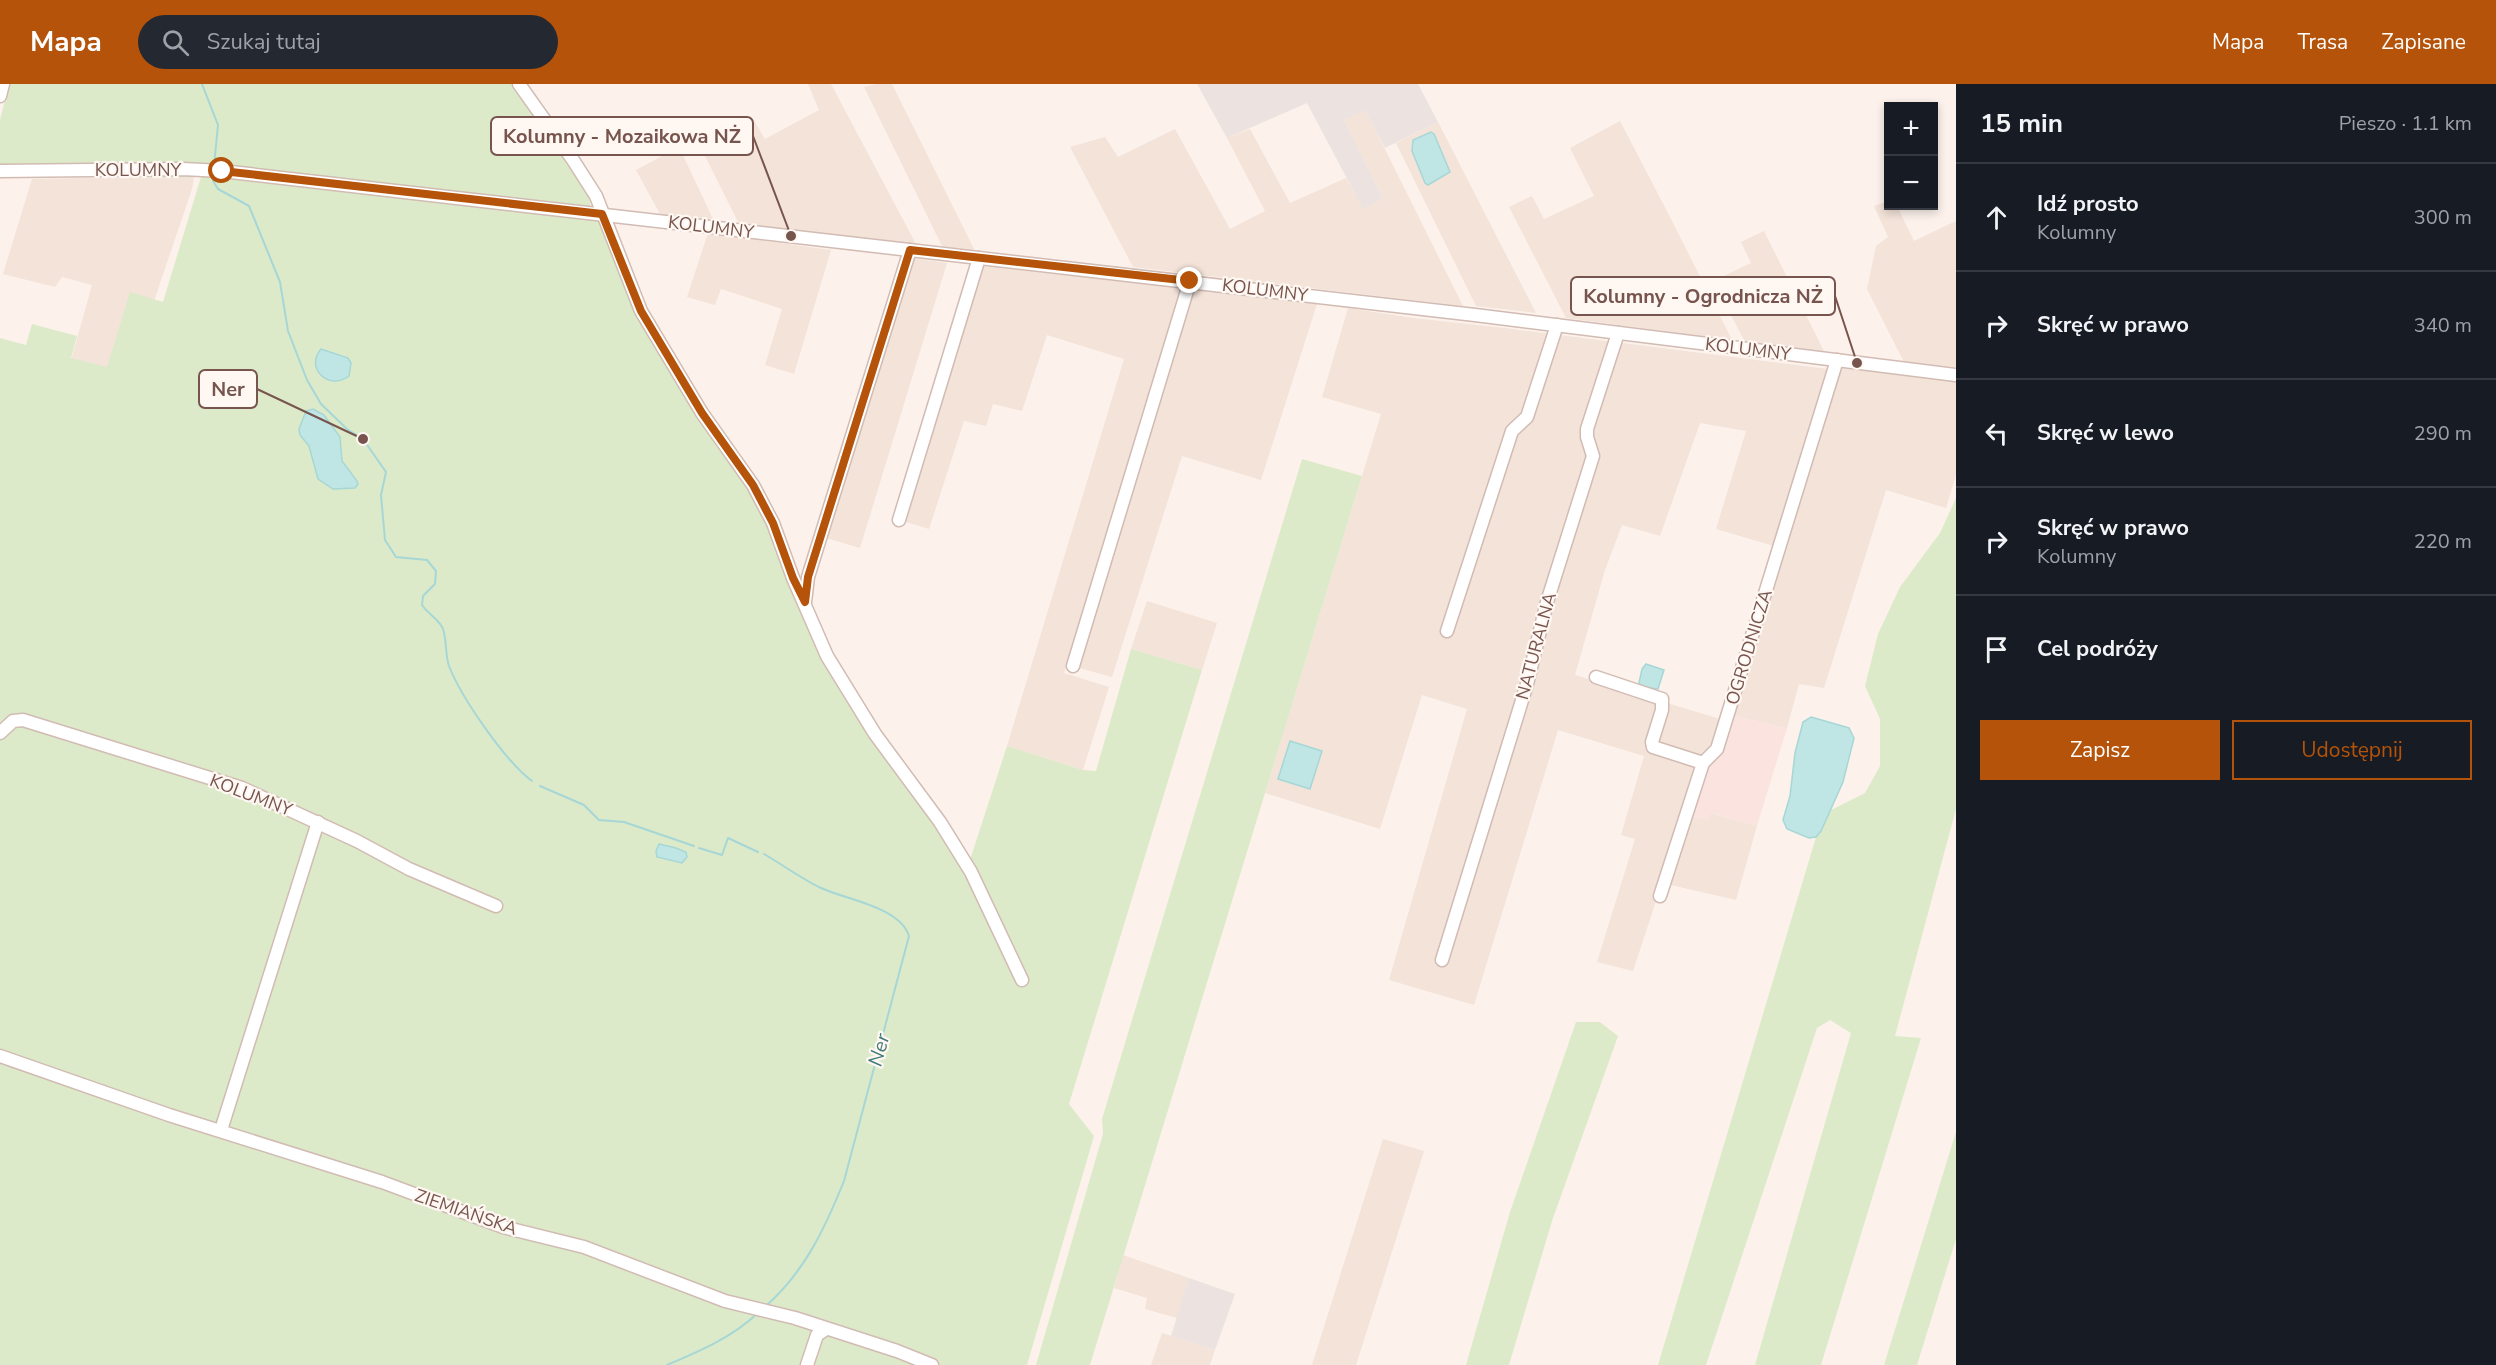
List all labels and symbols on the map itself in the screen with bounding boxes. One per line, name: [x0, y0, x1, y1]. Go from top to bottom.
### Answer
callout: Kolumny - Mozaikowa NŻ: [491, 117, 753, 155]
text: Kolumny - Mozaikowa NŻ: [503, 123, 741, 150]
route start: [208, 157, 234, 183]
street label: KOLUMNY: [95, 158, 181, 182]
street label: KOLUMNY: [667, 210, 756, 244]
route end: [1176, 267, 1202, 293]
street label: KOLUMNY: [1221, 273, 1310, 307]
callout: Kolumny - Ogrodnicza NŻ: [1571, 277, 1835, 315]
text: Kolumny - Ogrodnicza NŻ: [1583, 283, 1823, 310]
street label: KOLUMNY: [1704, 332, 1793, 366]
callout: Ner: [199, 370, 257, 408]
text: Ner: [211, 376, 245, 403]
street label: OGRODNICZA: [1720, 586, 1778, 708]
street label: NATURALNA: [1510, 590, 1562, 702]
street label: KOLUMNY: [206, 768, 296, 822]
water label: Ner: [862, 1030, 896, 1069]
street label: ZIEMIAŃSKA: [411, 1183, 521, 1241]

